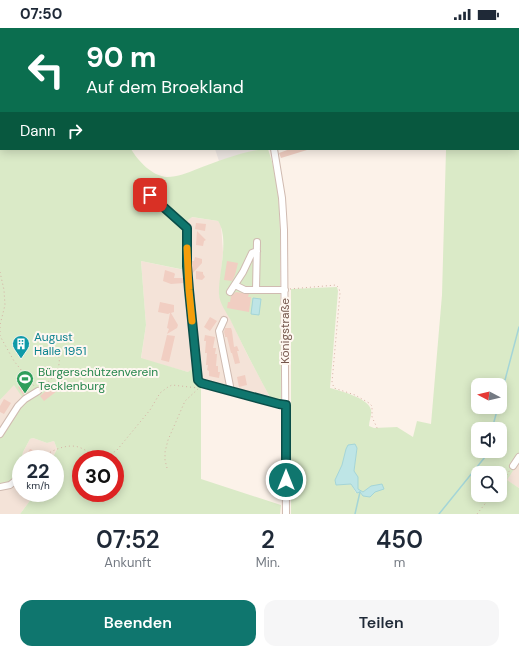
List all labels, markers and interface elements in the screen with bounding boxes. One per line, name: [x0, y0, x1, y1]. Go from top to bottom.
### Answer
text: 07:50: [20, 4, 62, 24]
text: 90 m: [86, 39, 156, 76]
icon: left: [20, 44, 72, 96]
text: Auf dem Broekland: [86, 75, 244, 99]
icon: right: [64, 120, 86, 142]
text: Dann: [20, 121, 56, 141]
pin: [133, 178, 167, 212]
icon: arrive: [139, 184, 161, 206]
street label: Königstraße: [277, 298, 293, 364]
place label: August Halle 1951: [34, 329, 86, 359]
building icon: August Halle 1951: [11, 334, 31, 359]
place label: Bürgerschützenverein Tecklenburg: [38, 364, 158, 394]
sports icon: Bürgerschützenverein Tecklenburg: [15, 369, 35, 394]
north arrow: [471, 378, 507, 414]
map controls: [471, 378, 507, 502]
button: sound: [471, 422, 507, 458]
speed limit sign: 30: [72, 450, 124, 502]
text: 22: [26, 458, 50, 484]
position arrow: [265, 459, 307, 501]
button: search: [471, 466, 507, 502]
text: km/h: [26, 479, 50, 492]
text: 07:52: [96, 524, 160, 555]
text: 2: [261, 524, 275, 555]
text: 450: [376, 524, 423, 555]
text: Ankunft: [104, 554, 151, 571]
text: Min.: [256, 554, 280, 571]
text: m: [394, 554, 405, 571]
button: Beenden: [20, 600, 256, 646]
button: Teilen: [264, 600, 499, 646]

